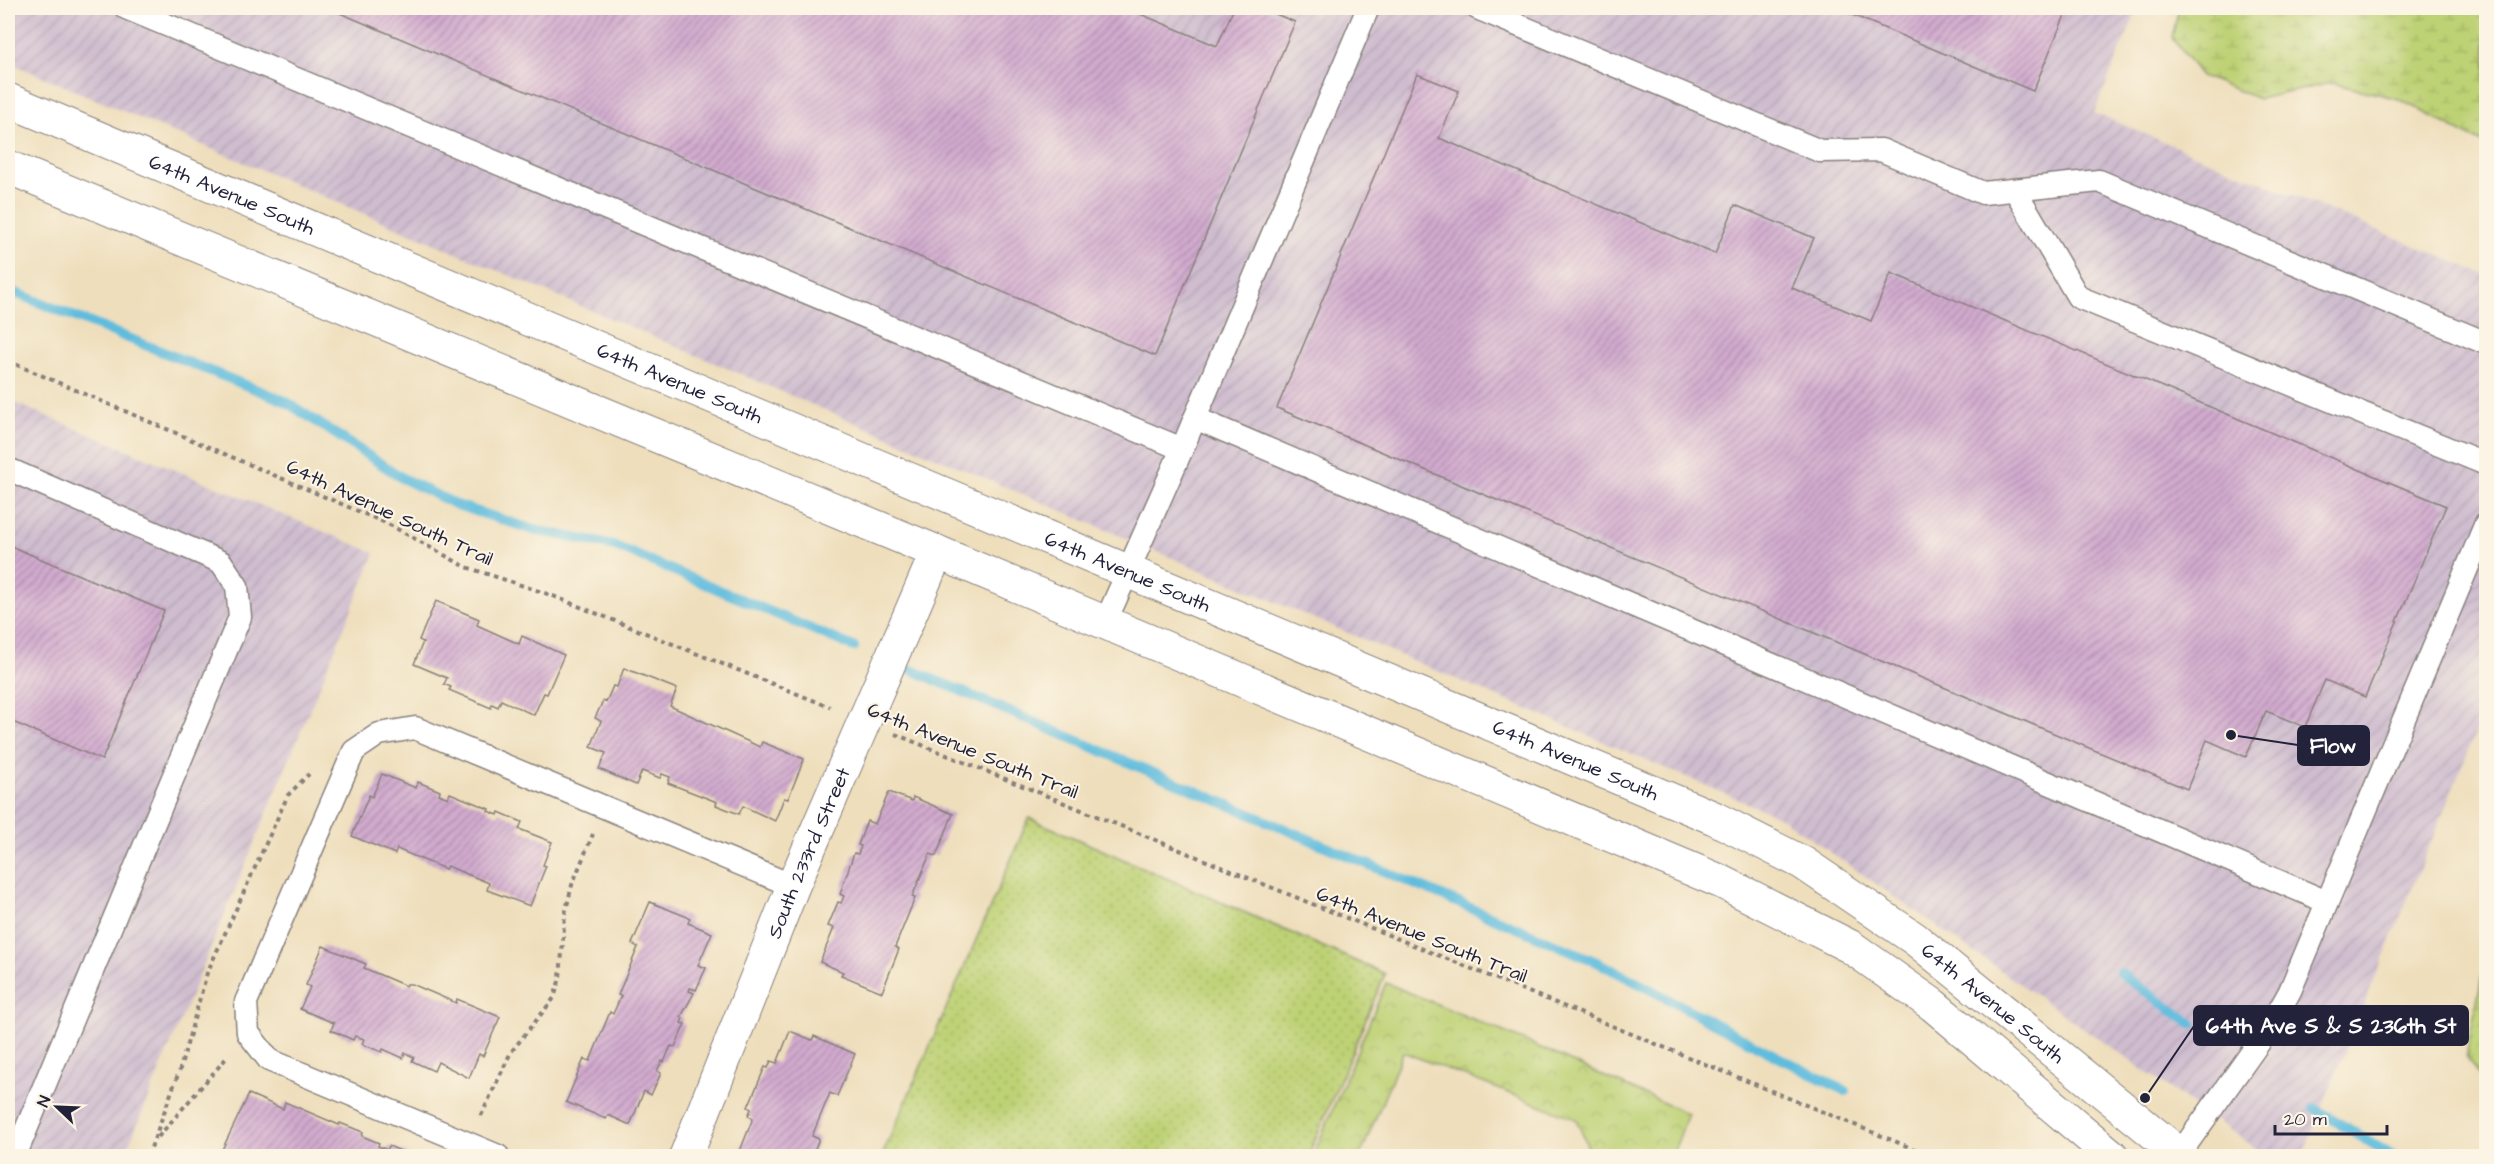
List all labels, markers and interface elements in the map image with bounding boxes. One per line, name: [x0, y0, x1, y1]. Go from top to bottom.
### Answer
street label: 64th Avenue South: [144, 148, 319, 243]
street label: 64th Avenue South: [592, 336, 767, 431]
street label: 64th Avenue South Trail: [282, 453, 498, 573]
street label: 64th Avenue South: [1040, 525, 1215, 620]
street label: 64th Avenue South Trail: [863, 696, 1082, 806]
street label: 64th Avenue South: [1488, 713, 1663, 808]
callout: Flow: [2298, 726, 2369, 765]
text: Flow: [2310, 732, 2356, 761]
street label: South 233rd Street: [761, 763, 858, 943]
street label: 64th Avenue South Trail: [1312, 880, 1531, 990]
street label: 64th Avenue South: [1915, 937, 2070, 1070]
callout: 64th Ave S & S 236th St: [2194, 1006, 2468, 1045]
text: 64th Ave S & S 236th St: [2206, 1012, 2457, 1041]
north arrow: [27, 1077, 87, 1137]
text: N: [32, 1093, 56, 1110]
scale bar: [2275, 1098, 2388, 1136]
text: 20 m: [2284, 1107, 2327, 1132]

